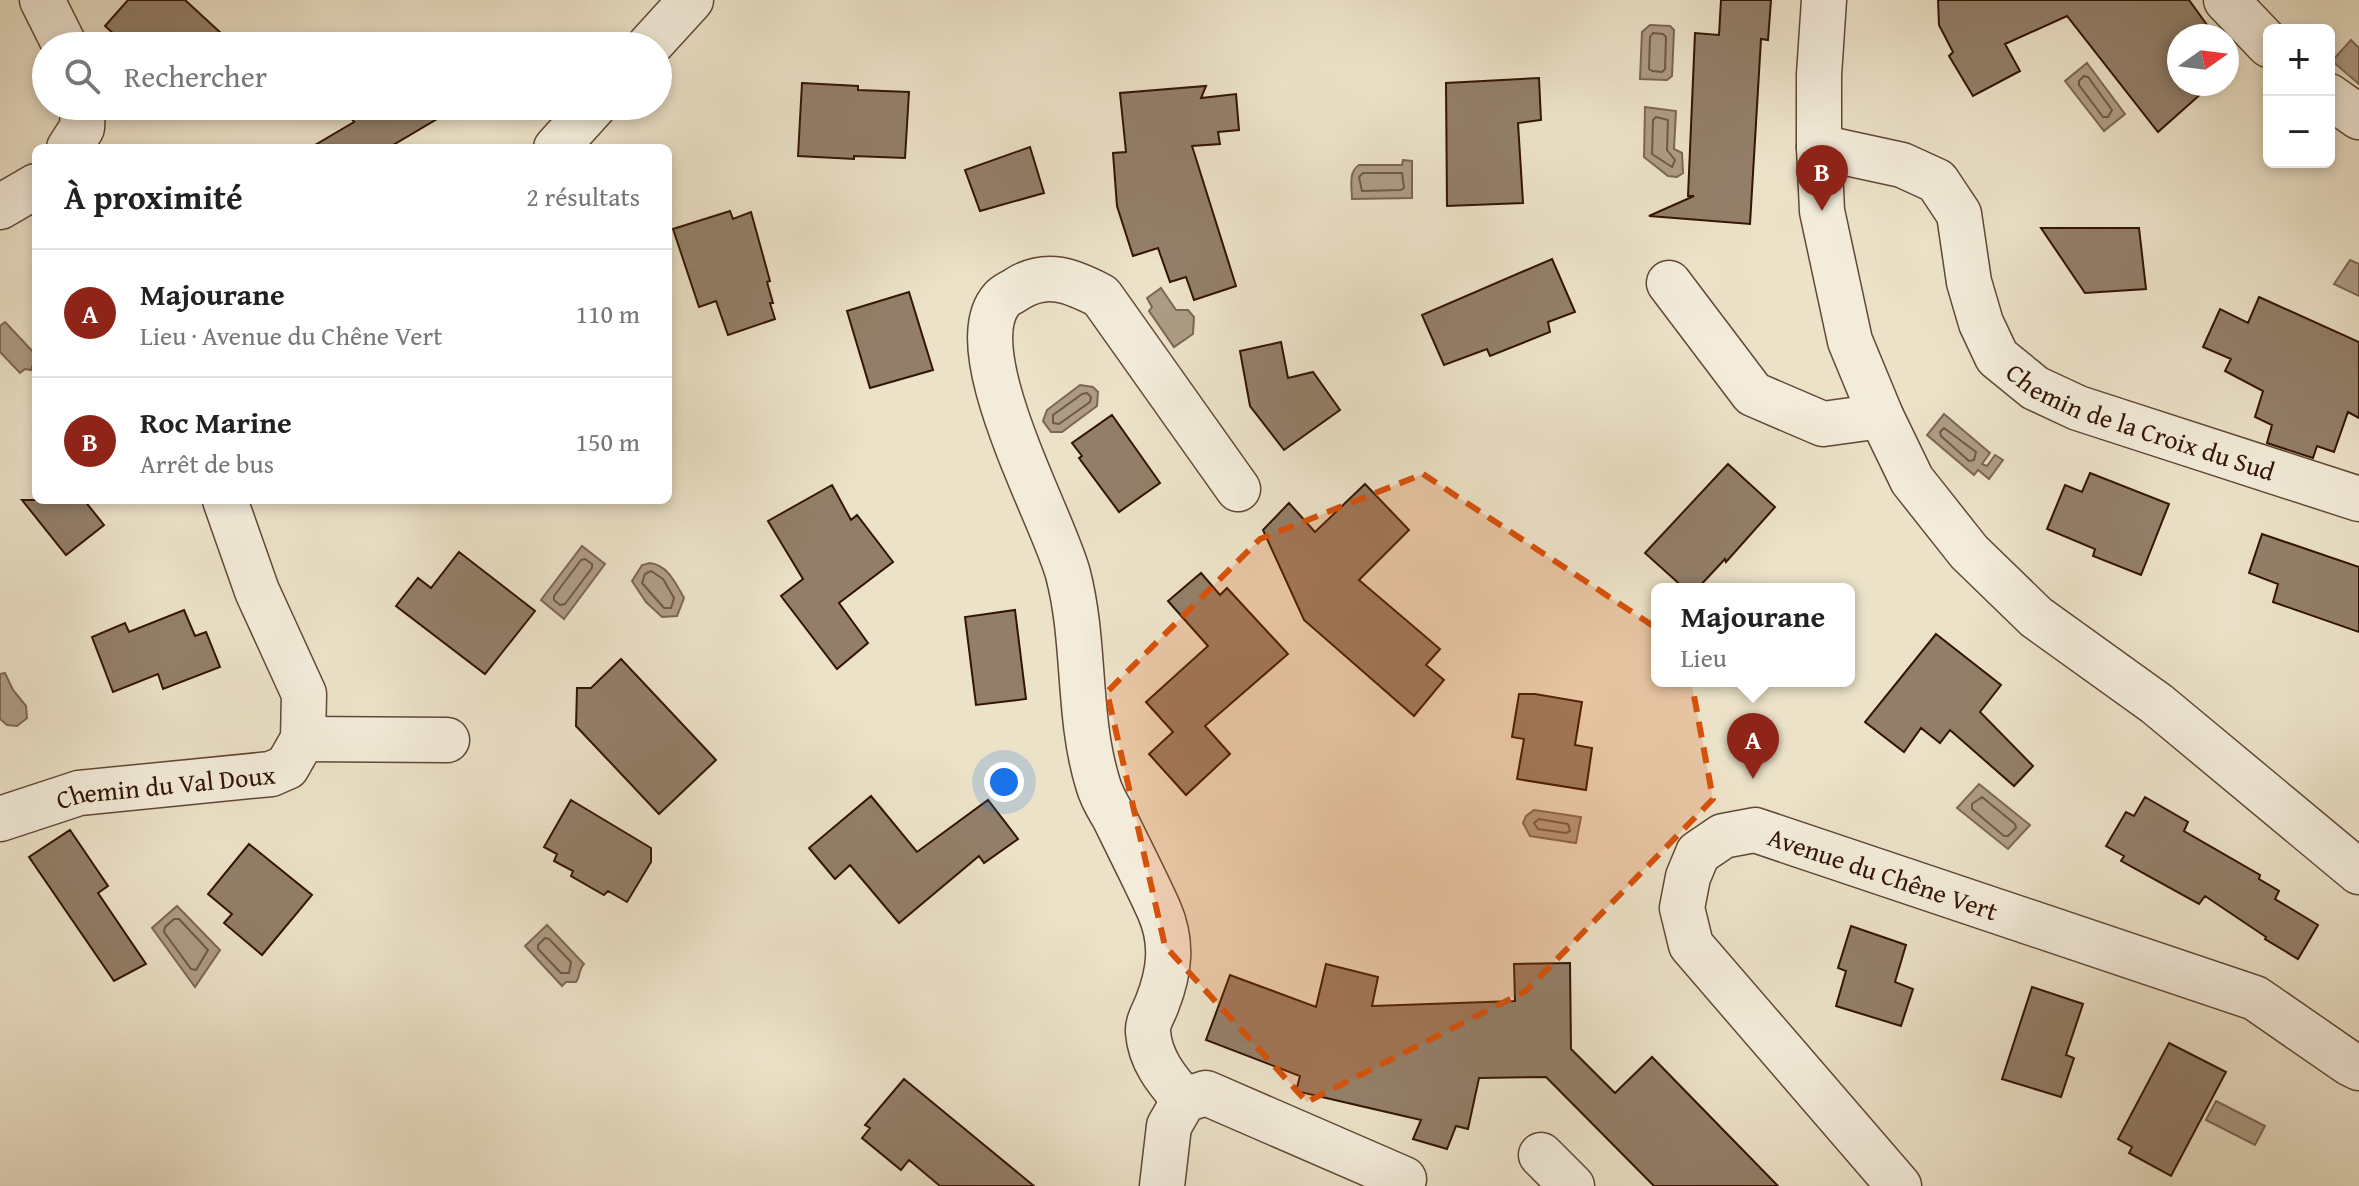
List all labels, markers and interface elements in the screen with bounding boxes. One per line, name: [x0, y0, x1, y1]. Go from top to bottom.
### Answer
north arrow: [2167, 24, 2239, 96]
map controls: [2263, 24, 2335, 168]
button: +: [2263, 24, 2335, 96]
search box: [32, 32, 672, 120]
icon: search: [60, 54, 104, 98]
text: Rechercher: [124, 54, 267, 98]
button: −: [2263, 96, 2335, 168]
pin: B: [1796, 145, 1848, 211]
text: À proximité: [64, 172, 243, 221]
text: 2 résultats: [526, 177, 640, 216]
text: Majourane: [140, 272, 285, 316]
text: A: [82, 294, 98, 333]
text: 110 m: [575, 294, 640, 333]
text: Lieu · Avenue du Chêne Vert: [140, 316, 442, 355]
street label: Chemin de la Croix du Sud: [1998, 353, 2280, 490]
text: Roc Marine: [140, 400, 292, 444]
text: B: [82, 422, 98, 461]
text: 150 m: [575, 422, 640, 461]
text: Arrêt de bus: [140, 444, 274, 483]
popup: [1651, 583, 1855, 687]
text: Majourane: [1681, 594, 1825, 638]
text: Lieu: [1681, 638, 1727, 677]
pin: A: [1727, 713, 1779, 779]
street label: Chemin du Val Doux: [51, 754, 278, 819]
your location: [984, 762, 1024, 802]
street label: Avenue du Chêne Vert: [1763, 816, 2003, 930]

